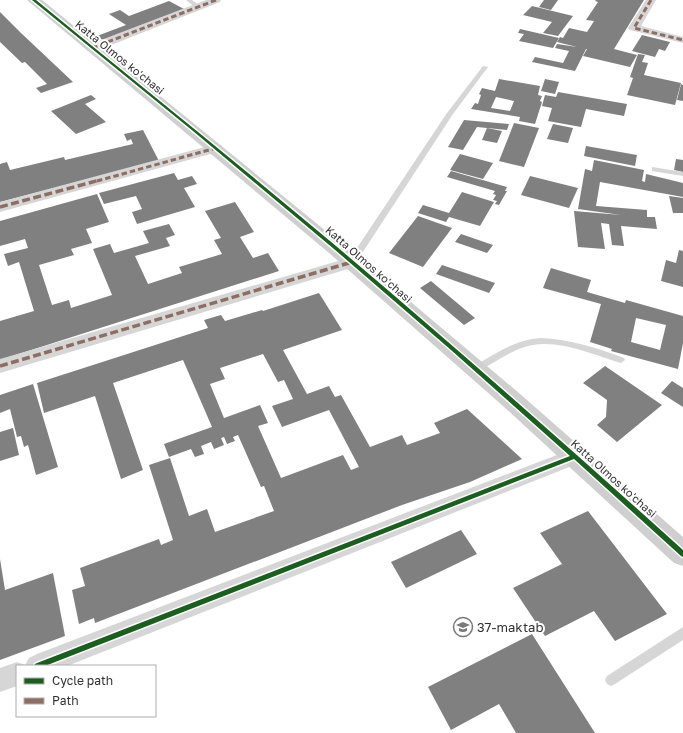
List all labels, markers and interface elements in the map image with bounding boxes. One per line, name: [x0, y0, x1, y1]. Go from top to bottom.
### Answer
street label: Katta Olmos ko'chasi: [73, 17, 167, 97]
street label: Katta Olmos ko'chasi: [323, 223, 415, 305]
street label: Katta Olmos ko'chasi: [569, 436, 659, 520]
school or university icon: 37-maktab: [452, 616, 474, 638]
place label: 37-maktab: [477, 619, 543, 635]
legend: [16, 665, 156, 717]
text: Cycle path: [52, 673, 113, 688]
text: Path: [52, 693, 79, 708]

